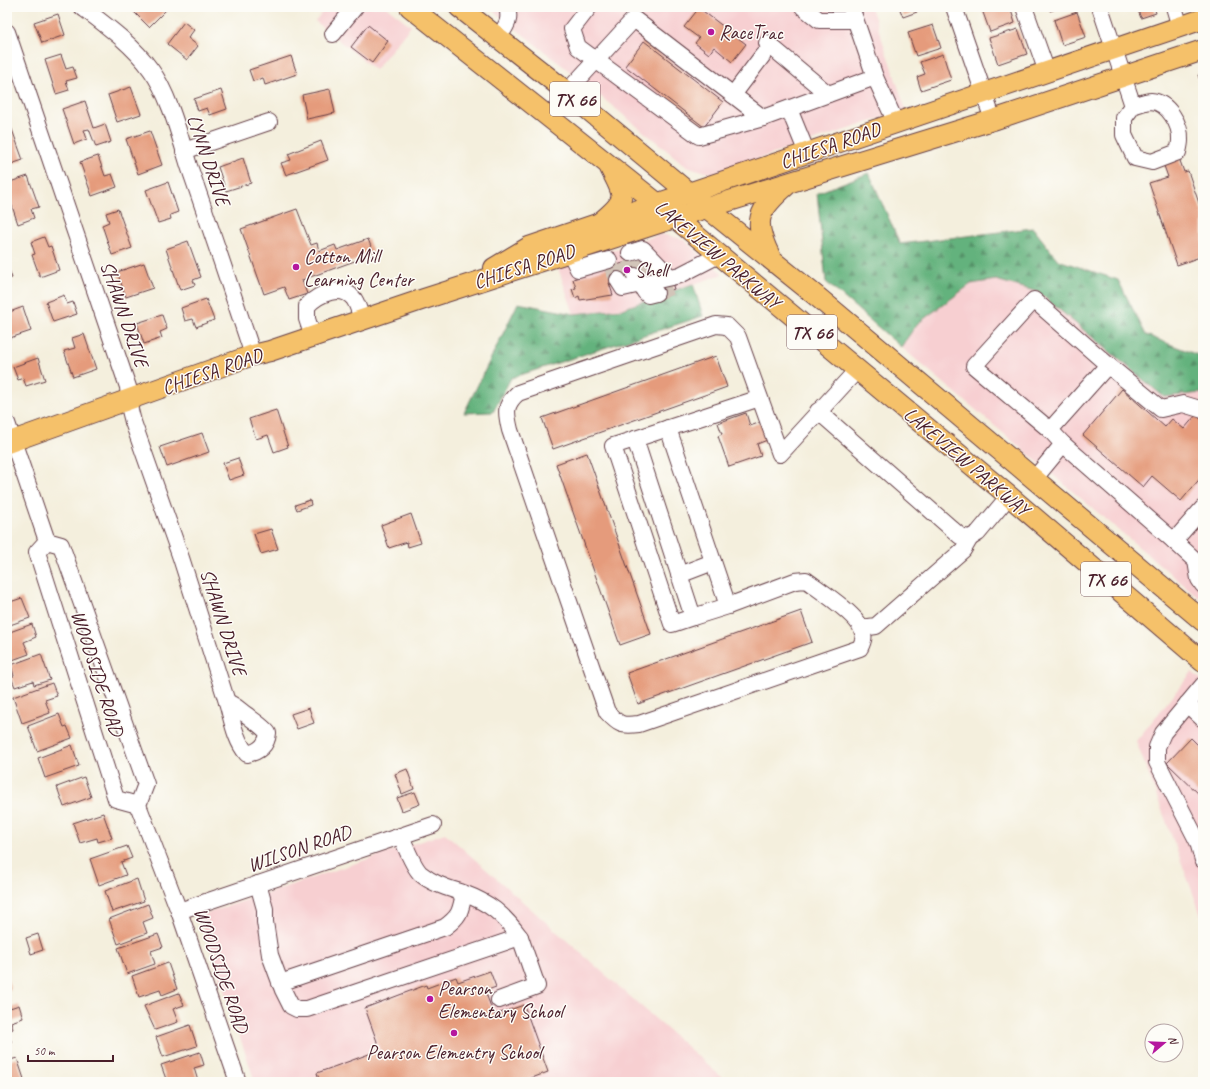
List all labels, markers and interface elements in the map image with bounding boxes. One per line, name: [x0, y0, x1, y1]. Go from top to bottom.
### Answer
place label: RaceTrac: [719, 20, 783, 45]
marker: RaceTrac: [706, 27, 716, 37]
road number: TX 66: [550, 82, 600, 116]
street label: LYNN DRIVE: [181, 111, 237, 212]
street label: CHIESA ROAD: [777, 116, 885, 174]
street label: LAKEVIEW PARKWAY: [650, 194, 788, 316]
street label: CHIESA ROAD: [470, 238, 579, 295]
place label: Cotton Mill Learning Center: [304, 244, 415, 292]
street label: SHAWN DRIVE: [95, 258, 155, 373]
place label: Shell: [635, 258, 671, 283]
marker: Cotton Mill Learning Center: [291, 262, 301, 272]
marker: Shell: [622, 265, 632, 275]
road number: TX 66: [787, 315, 837, 349]
street label: CHIESA ROAD: [159, 342, 267, 400]
street label: LAKEVIEW PARKWAY: [899, 401, 1037, 523]
road number: TX 66: [1081, 562, 1131, 596]
street label: SHAWN DRIVE: [195, 566, 253, 682]
street label: WOODSIDE ROAD: [65, 607, 130, 741]
street label: WILSON ROAD: [244, 818, 356, 878]
street label: WOODSIDE ROAD: [188, 904, 255, 1038]
place label: Pearson Elementary School: [438, 976, 566, 1024]
marker: Pearson Elementary School: [425, 994, 435, 1004]
north arrow: [1144, 1023, 1184, 1063]
marker: Pearson Elementry School: [449, 1028, 459, 1038]
text: N: [1166, 1034, 1182, 1047]
scale bar: [28, 1037, 113, 1063]
place label: Pearson Elementry School: [367, 1040, 545, 1065]
text: 50 m: [34, 1043, 56, 1059]

